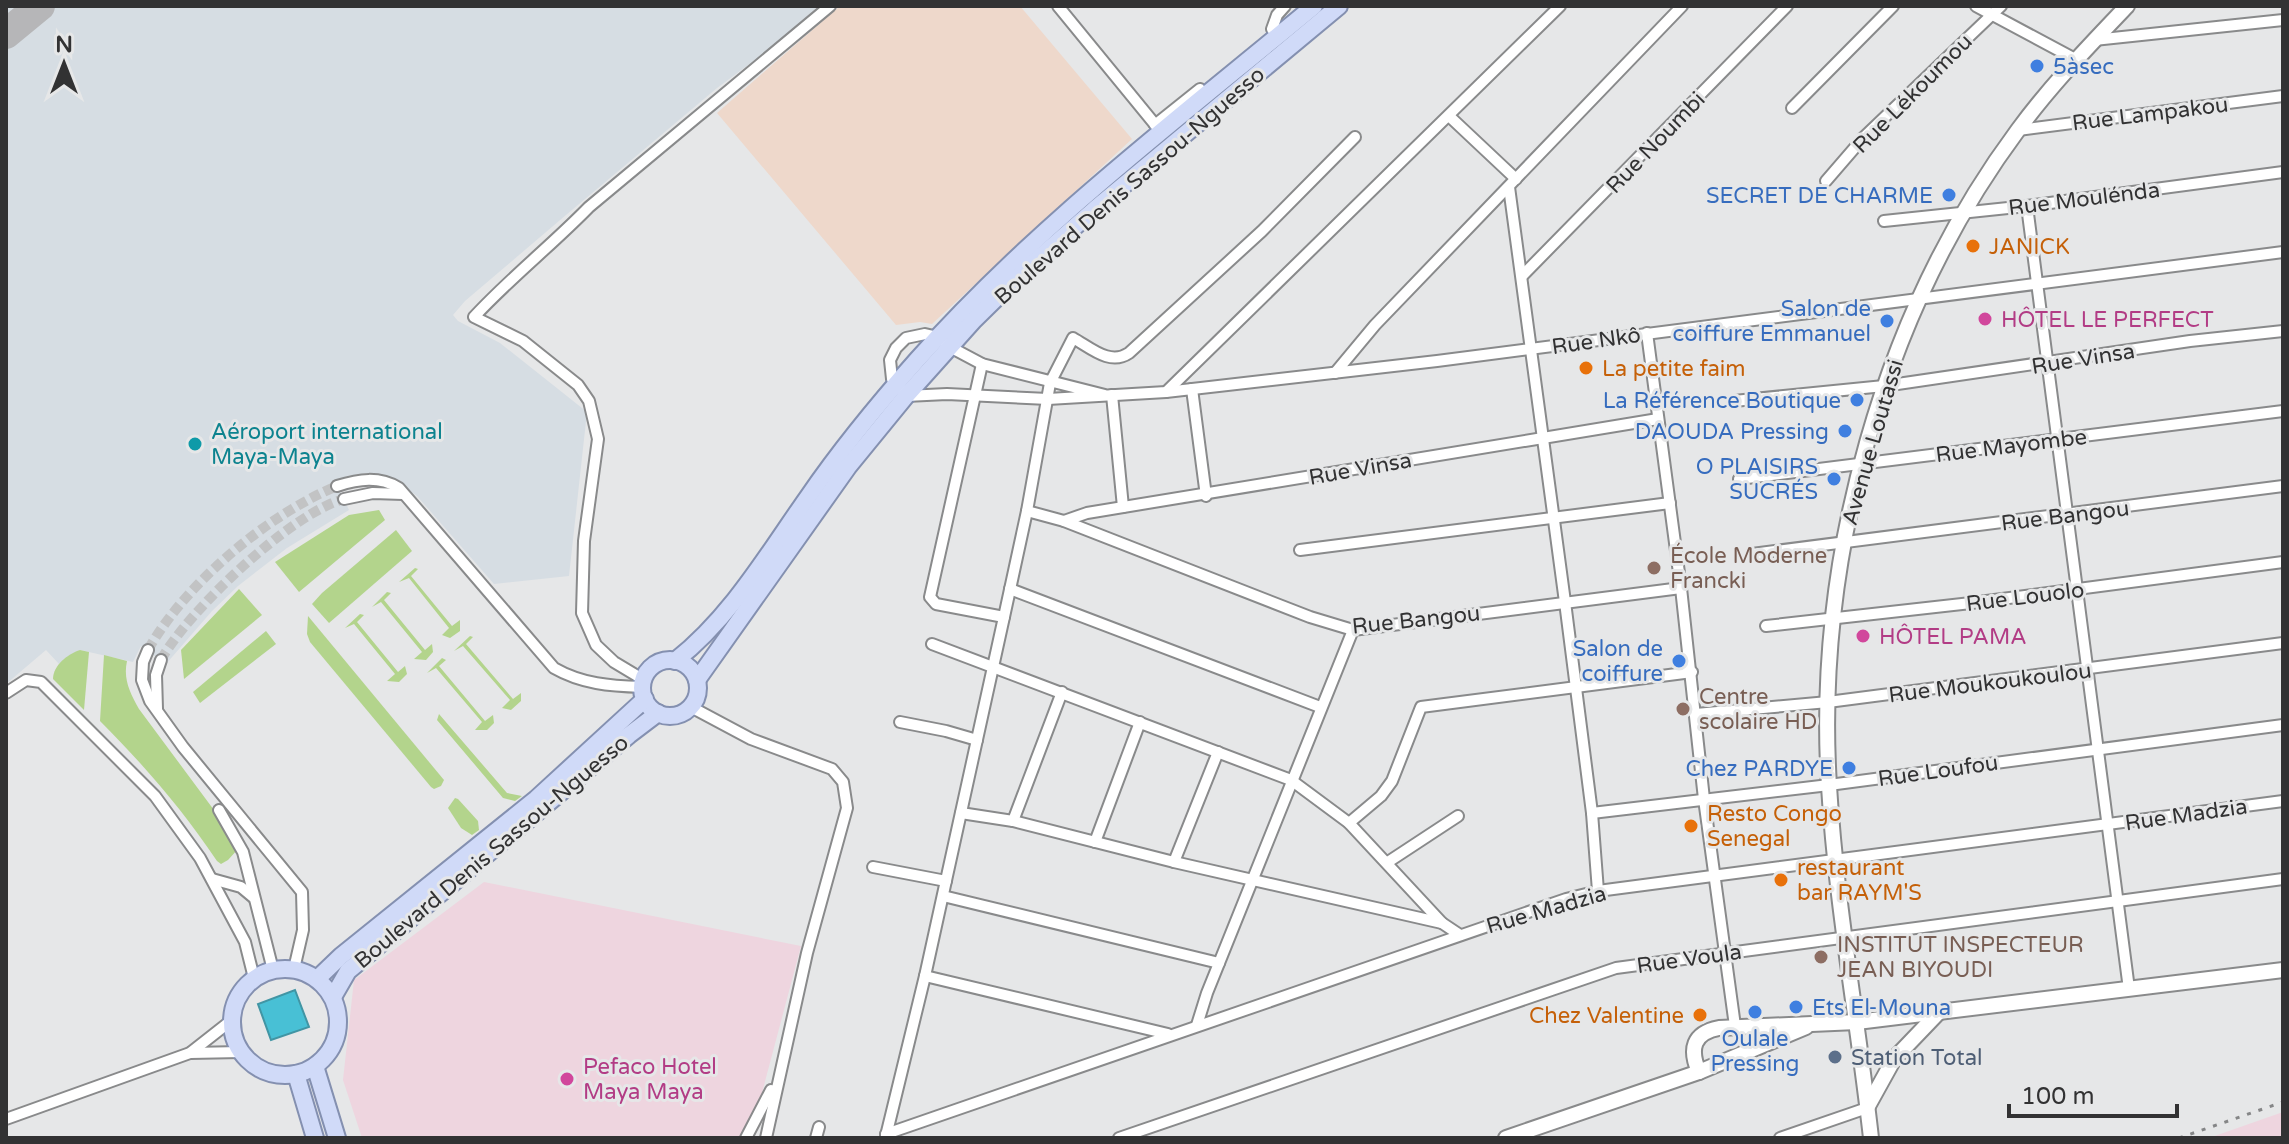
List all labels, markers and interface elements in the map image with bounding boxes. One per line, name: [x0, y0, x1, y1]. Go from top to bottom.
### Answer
north arrow: [24, 24, 104, 104]
street label: Rue Lékoumou: [1848, 29, 1978, 159]
text: N: [55, 32, 73, 58]
place label: 5àsec: [2053, 54, 2114, 80]
marker: 5àsec: [2028, 57, 2046, 75]
street label: Boulevard Denis Sassou-Nguesso: [989, 61, 1270, 310]
street label: Rue Noumbi: [1601, 87, 1711, 199]
street label: Rue Lampakou: [2070, 92, 2230, 136]
street label: Rue Moulénda: [2007, 177, 2161, 221]
place label: SECRET DE CHARME: [1706, 183, 1933, 209]
marker: SECRET DE CHARME: [1940, 186, 1958, 204]
place label: JANICK: [1989, 234, 2070, 260]
marker: JANICK: [1964, 237, 1982, 255]
place label: Salon de coiffure Emmanuel: [1673, 296, 1871, 347]
place label: HÔTEL LE PERFECT: [2001, 306, 2214, 333]
marker: HÔTEL LE PERFECT: [1976, 310, 1994, 328]
marker: Salon de coiffure Emmanuel: [1878, 312, 1896, 330]
street label: Rue Nkô: [1550, 322, 1642, 360]
street label: Rue Vinsa: [2030, 338, 2137, 380]
place label: La petite faim: [1602, 356, 1746, 382]
street label: Avenue Loutassi: [1837, 356, 1909, 528]
marker: La petite faim: [1577, 359, 1595, 377]
place label: La Référence Boutique: [1603, 388, 1841, 414]
marker: La Référence Boutique: [1848, 391, 1866, 409]
place label: Aéroport international Maya-Maya: [211, 419, 443, 470]
place label: DAOUDA Pressing: [1635, 419, 1829, 445]
marker: DAOUDA Pressing: [1836, 422, 1854, 440]
street label: Rue Mayombe: [1934, 424, 2088, 468]
marker: Aéroport international Maya-Maya: [186, 435, 204, 453]
street label: Rue Vinsa: [1307, 447, 1414, 491]
place label: O PLAISIRS SUCRÉS: [1696, 454, 1818, 505]
marker: O PLAISIRS SUCRÉS: [1825, 470, 1843, 488]
street label: Rue Bangou: [2000, 495, 2131, 537]
place label: École Moderne Francki: [1670, 542, 1827, 594]
marker: École Moderne Francki: [1645, 559, 1663, 577]
street label: Rue Louolo: [1965, 577, 2086, 617]
street label: Rue Bangou: [1351, 600, 1482, 640]
place label: HÔTEL PAMA: [1879, 623, 2027, 650]
marker: HÔTEL PAMA: [1854, 627, 1872, 645]
place label: Salon de coiffure: [1573, 636, 1663, 687]
marker: Salon de coiffure: [1670, 652, 1688, 670]
street label: Rue Moukoukoulou: [1887, 658, 2093, 708]
place label: Centre scolaire HD: [1699, 684, 1817, 735]
marker: Centre scolaire HD: [1674, 700, 1692, 718]
street label: Boulevard Denis Sassou-Nguesso: [349, 730, 634, 974]
street label: Rue Loufou: [1876, 750, 2000, 792]
place label: Chez PARDYE: [1685, 756, 1833, 782]
marker: Chez PARDYE: [1840, 759, 1858, 777]
street label: Rue Madzia: [2123, 794, 2249, 836]
place label: Resto Congo Senegal: [1707, 801, 1842, 852]
marker: Resto Congo Senegal: [1682, 817, 1700, 835]
place label: restaurant bar RAYM'S: [1797, 855, 1922, 906]
marker: restaurant bar RAYM'S: [1772, 871, 1790, 889]
street label: Rue Madzia: [1483, 880, 1609, 939]
place label: INSTITUT INSPECTEUR JEAN BIYOUDI: [1837, 932, 2084, 983]
street label: Rue Voula: [1635, 939, 1743, 979]
marker: INSTITUT INSPECTEUR JEAN BIYOUDI: [1812, 948, 1830, 966]
place label: Ets El-Mouna: [1812, 995, 1951, 1021]
marker: Ets El-Mouna: [1787, 998, 1805, 1016]
place label: Chez Valentine: [1529, 1003, 1684, 1029]
marker: Oulale Pressing: [1746, 1003, 1764, 1021]
marker: Chez Valentine: [1691, 1006, 1709, 1024]
place label: Oulale Pressing: [1710, 1026, 1800, 1077]
place label: Station Total: [1851, 1045, 1982, 1071]
marker: Station Total: [1826, 1048, 1844, 1066]
place label: Pefaco Hotel Maya Maya: [583, 1054, 717, 1105]
scale bar: [2009, 1068, 2177, 1118]
marker: Pefaco Hotel Maya Maya: [558, 1070, 576, 1088]
text: 100 m: [2021, 1082, 2095, 1111]

